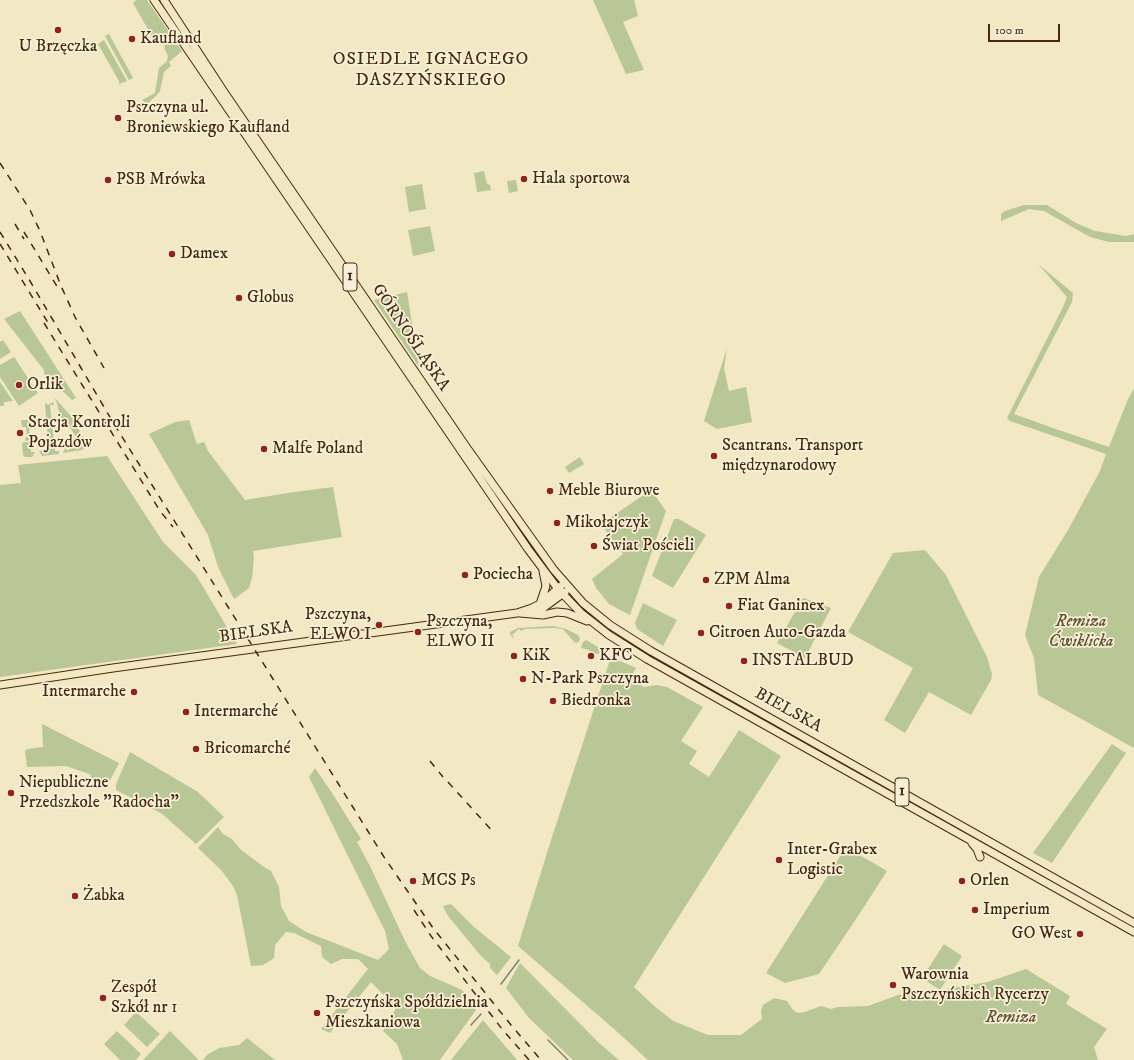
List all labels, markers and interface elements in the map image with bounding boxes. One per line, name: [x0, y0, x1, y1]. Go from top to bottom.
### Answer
scale bar: [990, 16, 1062, 42]
text: 100 m: [995, 23, 1024, 38]
marker: U Brzęczka: [53, 25, 63, 35]
place label: Kaufland: [140, 29, 202, 49]
marker: Kaufland: [127, 34, 137, 44]
place label: U Brzęczka: [19, 37, 97, 57]
district label: OSIEDLE IGNACEGO DASZYŃSKIEGO: [333, 49, 529, 92]
place label: Pszczyna ul. Broniewskiego Kaufland: [126, 98, 290, 138]
marker: Pszczyna ul. Broniewskiego Kaufland: [113, 113, 123, 123]
place label: Hala sportowa: [532, 169, 630, 189]
place label: PSB Mrówka: [116, 170, 206, 190]
marker: Hala sportowa: [519, 174, 529, 184]
marker: PSB Mrówka: [103, 175, 113, 185]
place label: Damex: [180, 244, 228, 264]
marker: Damex: [167, 249, 177, 259]
road number: 1: [343, 263, 357, 291]
street label: GÓRNOŚLĄSKA: [367, 281, 453, 395]
place label: Globus: [247, 288, 294, 308]
marker: Globus: [234, 293, 244, 303]
place label: Orlik: [27, 375, 63, 395]
marker: Orlik: [14, 380, 24, 390]
place label: Stacja Kontroli Pojazdów: [28, 413, 130, 453]
marker: Stacja Kontroli Pojazdów: [15, 428, 25, 438]
place label: Scantrans. Transport międzynarodowy: [722, 436, 863, 476]
place label: Malfe Poland: [272, 439, 363, 459]
marker: Malfe Poland: [259, 444, 269, 454]
marker: Scantrans. Transport międzynarodowy: [709, 451, 719, 461]
place label: Meble Biurowe: [558, 481, 660, 501]
marker: Meble Biurowe: [545, 486, 555, 496]
place label: Mikołajczyk: [565, 513, 649, 533]
marker: Mikołajczyk: [552, 518, 562, 528]
place label: Świat Pościeli: [602, 536, 694, 556]
marker: Świat Pościeli: [589, 541, 599, 551]
place label: Pociecha: [473, 565, 533, 585]
marker: Pociecha: [460, 570, 470, 580]
place label: ZPM Alma: [714, 570, 790, 590]
marker: ZPM Alma: [701, 575, 711, 585]
place label: Fiat Ganinex: [737, 596, 825, 616]
marker: Fiat Ganinex: [724, 601, 734, 611]
place label: Pszczyna, ELWO I: [305, 605, 371, 645]
place label: Pszczyna, ELWO II: [426, 612, 495, 652]
park label: Remiza Ćwiklicka: [1049, 612, 1113, 652]
street label: BIELSKA: [218, 618, 294, 648]
marker: Pszczyna, ELWO I: [374, 620, 384, 630]
place label: Citroen Auto-Gazda: [709, 623, 846, 643]
marker: Pszczyna, ELWO II: [413, 627, 423, 637]
marker: Citroen Auto-Gazda: [696, 628, 706, 638]
place label: KiK: [522, 646, 550, 666]
place label: KFC: [599, 646, 633, 666]
marker: KiK: [509, 651, 519, 661]
marker: KFC: [586, 651, 596, 661]
place label: INSTALBUD: [752, 651, 854, 671]
marker: INSTALBUD: [739, 656, 749, 666]
place label: N-Park Pszczyna: [531, 669, 649, 689]
marker: N-Park Pszczyna: [518, 674, 528, 684]
place label: Intermarche: [42, 682, 126, 702]
street label: BIELSKA: [751, 684, 825, 738]
marker: Intermarche: [129, 687, 139, 697]
place label: Biedronka: [561, 691, 631, 711]
marker: Biedronka: [548, 696, 558, 706]
place label: Intermarché: [194, 702, 278, 722]
marker: Intermarché: [181, 707, 191, 717]
place label: Bricomarché: [204, 739, 290, 759]
marker: Bricomarché: [191, 744, 201, 754]
place label: Niepubliczne Przedszkole "Radocha": [19, 773, 179, 813]
road number: 1: [895, 778, 909, 806]
marker: Niepubliczne Przedszkole "Radocha": [6, 788, 16, 798]
place label: Inter-Grabex Logistic: [787, 840, 877, 880]
marker: Inter-Grabex Logistic: [774, 855, 784, 865]
place label: MCS Ps: [421, 871, 476, 891]
place label: Orlen: [970, 871, 1009, 891]
marker: MCS Ps: [408, 876, 418, 886]
marker: Orlen: [957, 876, 967, 886]
place label: Żabka: [83, 886, 125, 906]
marker: Żabka: [70, 891, 80, 901]
place label: Imperium: [983, 900, 1050, 920]
marker: Imperium: [970, 905, 980, 915]
place label: GO West: [1012, 924, 1072, 944]
marker: GO West: [1075, 929, 1085, 939]
place label: Warownia Pszczyńskich Rycerzy: [901, 965, 1049, 1005]
place label: Zespół Szkół nr 1: [111, 978, 178, 1018]
marker: Warownia Pszczyńskich Rycerzy: [888, 980, 898, 990]
marker: Zespół Szkół nr 1: [98, 993, 108, 1003]
place label: Pszczyńska Spółdzielnia Mieszkaniowa: [325, 993, 488, 1033]
marker: Pszczyńska Spółdzielnia Mieszkaniowa: [312, 1008, 322, 1018]
park label: Remiza: [986, 1008, 1036, 1028]

